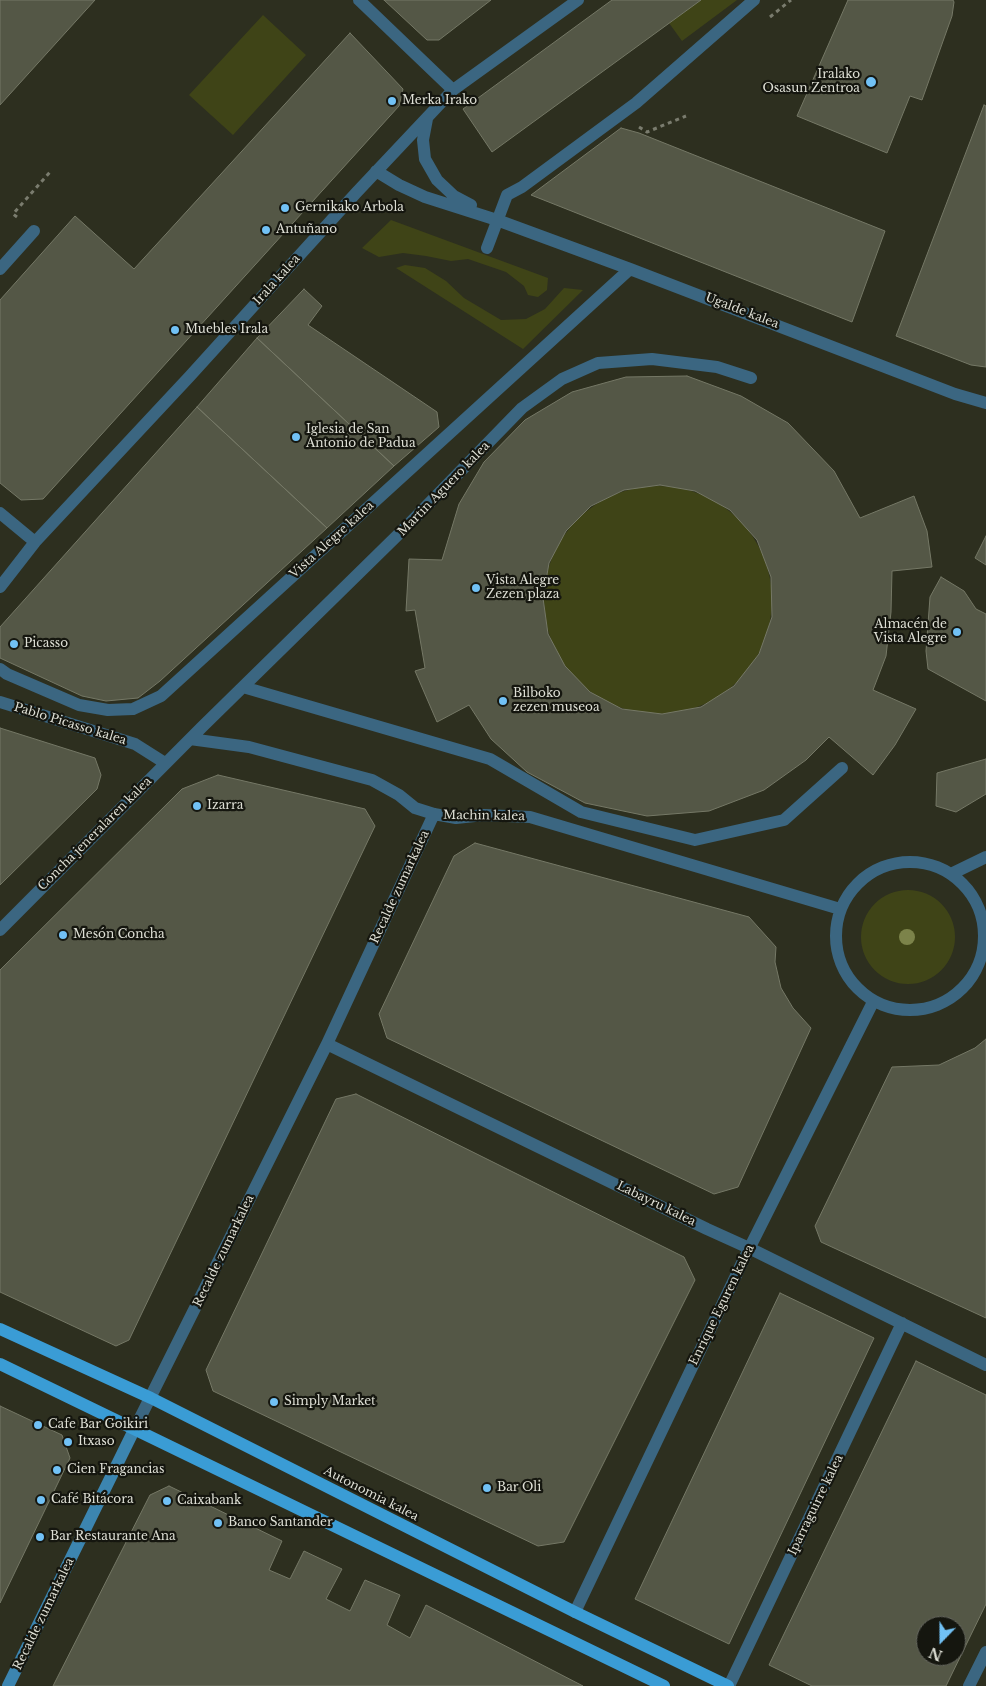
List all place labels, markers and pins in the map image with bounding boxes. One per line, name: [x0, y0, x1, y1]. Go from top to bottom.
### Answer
place label: Iralako Osasun Zentroa: [762, 68, 860, 96]
marker: Iralako Osasun Zentroa: [864, 75, 878, 89]
place label: Merka Irako: [402, 94, 477, 108]
marker: Merka Irako: [386, 95, 398, 107]
place label: Gernikako Arbola: [295, 201, 404, 215]
marker: Gernikako Arbola: [279, 202, 291, 214]
place label: Antuñano: [276, 223, 337, 237]
marker: Antuñano: [260, 224, 272, 236]
place label: Muebles Irala: [185, 323, 268, 337]
marker: Muebles Irala: [169, 324, 181, 336]
place label: Iglesia de San Antonio de Padua: [306, 423, 416, 451]
marker: Iglesia de San Antonio de Padua: [290, 431, 302, 443]
place label: Vista Alegre Zezen plaza: [486, 574, 559, 602]
marker: Vista Alegre Zezen plaza: [470, 582, 482, 594]
place label: Almacén de Vista Alegre: [874, 618, 947, 646]
marker: Almacén de Vista Alegre: [951, 626, 963, 638]
place label: Picasso: [24, 637, 68, 651]
marker: Picasso: [8, 638, 20, 650]
place label: Bilboko zezen museoa: [513, 687, 600, 715]
marker: Bilboko zezen museoa: [497, 695, 509, 707]
place label: Izarra: [207, 799, 243, 813]
marker: Izarra: [191, 800, 203, 812]
place label: Mesón Concha: [73, 928, 165, 942]
marker: Mesón Concha: [57, 929, 69, 941]
place label: Simply Market: [284, 1395, 376, 1409]
marker: Simply Market: [268, 1396, 280, 1408]
place label: Cafe Bar Goikiri: [48, 1418, 148, 1432]
marker: Cafe Bar Goikiri: [32, 1419, 44, 1431]
place label: Itxaso: [78, 1435, 115, 1449]
marker: Itxaso: [62, 1436, 74, 1448]
place label: Cien Fragancias: [67, 1463, 164, 1477]
marker: Cien Fragancias: [51, 1464, 63, 1476]
place label: Bar Oli: [497, 1481, 541, 1495]
marker: Bar Oli: [481, 1482, 493, 1494]
place label: Café Bitácora: [51, 1493, 134, 1507]
marker: Café Bitácora: [35, 1494, 47, 1506]
place label: Caixabank: [177, 1494, 241, 1508]
marker: Caixabank: [161, 1495, 173, 1507]
place label: Banco Santander: [228, 1516, 333, 1530]
marker: Banco Santander: [212, 1517, 224, 1529]
place label: Bar Restaurante Ana: [50, 1530, 176, 1544]
marker: Bar Restaurante Ana: [34, 1531, 46, 1543]

